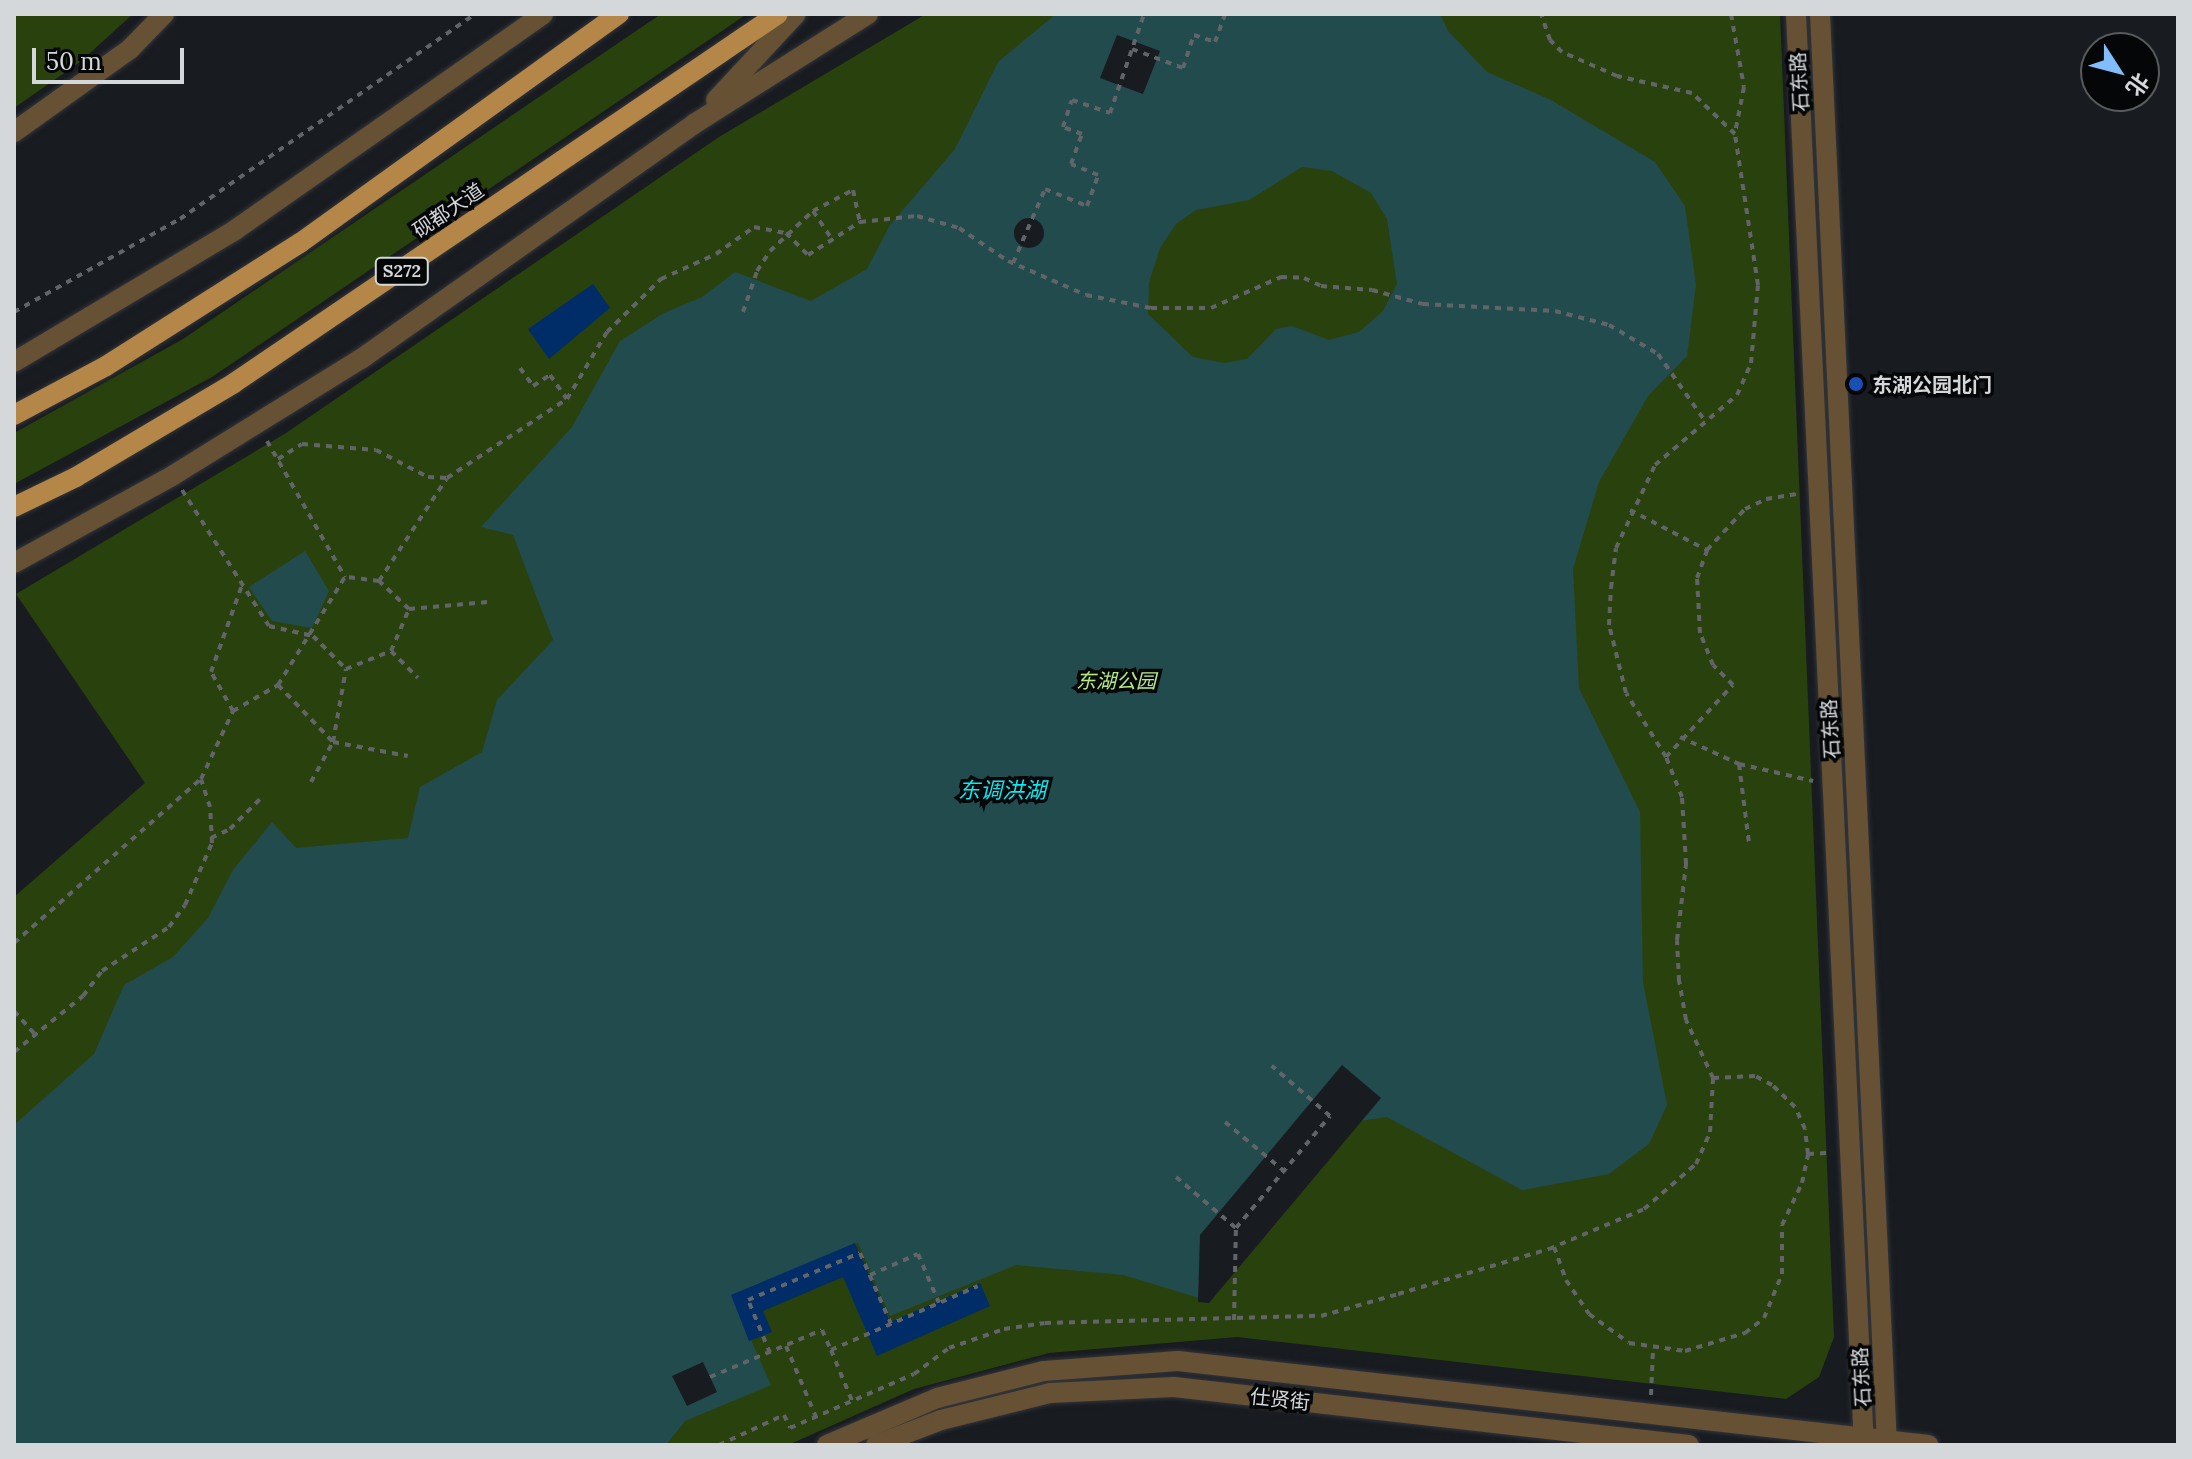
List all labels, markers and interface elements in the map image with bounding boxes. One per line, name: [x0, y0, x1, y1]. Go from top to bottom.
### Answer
scale bar: [36, 32, 188, 82]
north arrow: [2080, 32, 2160, 112]
text: 50 m: [46, 46, 102, 77]
street label: 石东路: [1785, 51, 1813, 113]
text: 北: [2120, 68, 2156, 102]
street label: 砚都大道: [408, 178, 488, 242]
road number: S272: [374, 257, 430, 285]
place label: 东湖公园北门: [1872, 372, 1992, 396]
marker: 东湖公园北门: [1847, 375, 1865, 393]
park label: 东湖公园: [1076, 668, 1156, 692]
street label: 石东路: [1816, 698, 1844, 760]
water label: 东调洪湖: [958, 778, 1046, 804]
street label: 石东路: [1847, 1346, 1875, 1408]
street label: 仕贤街: [1249, 1384, 1311, 1414]

